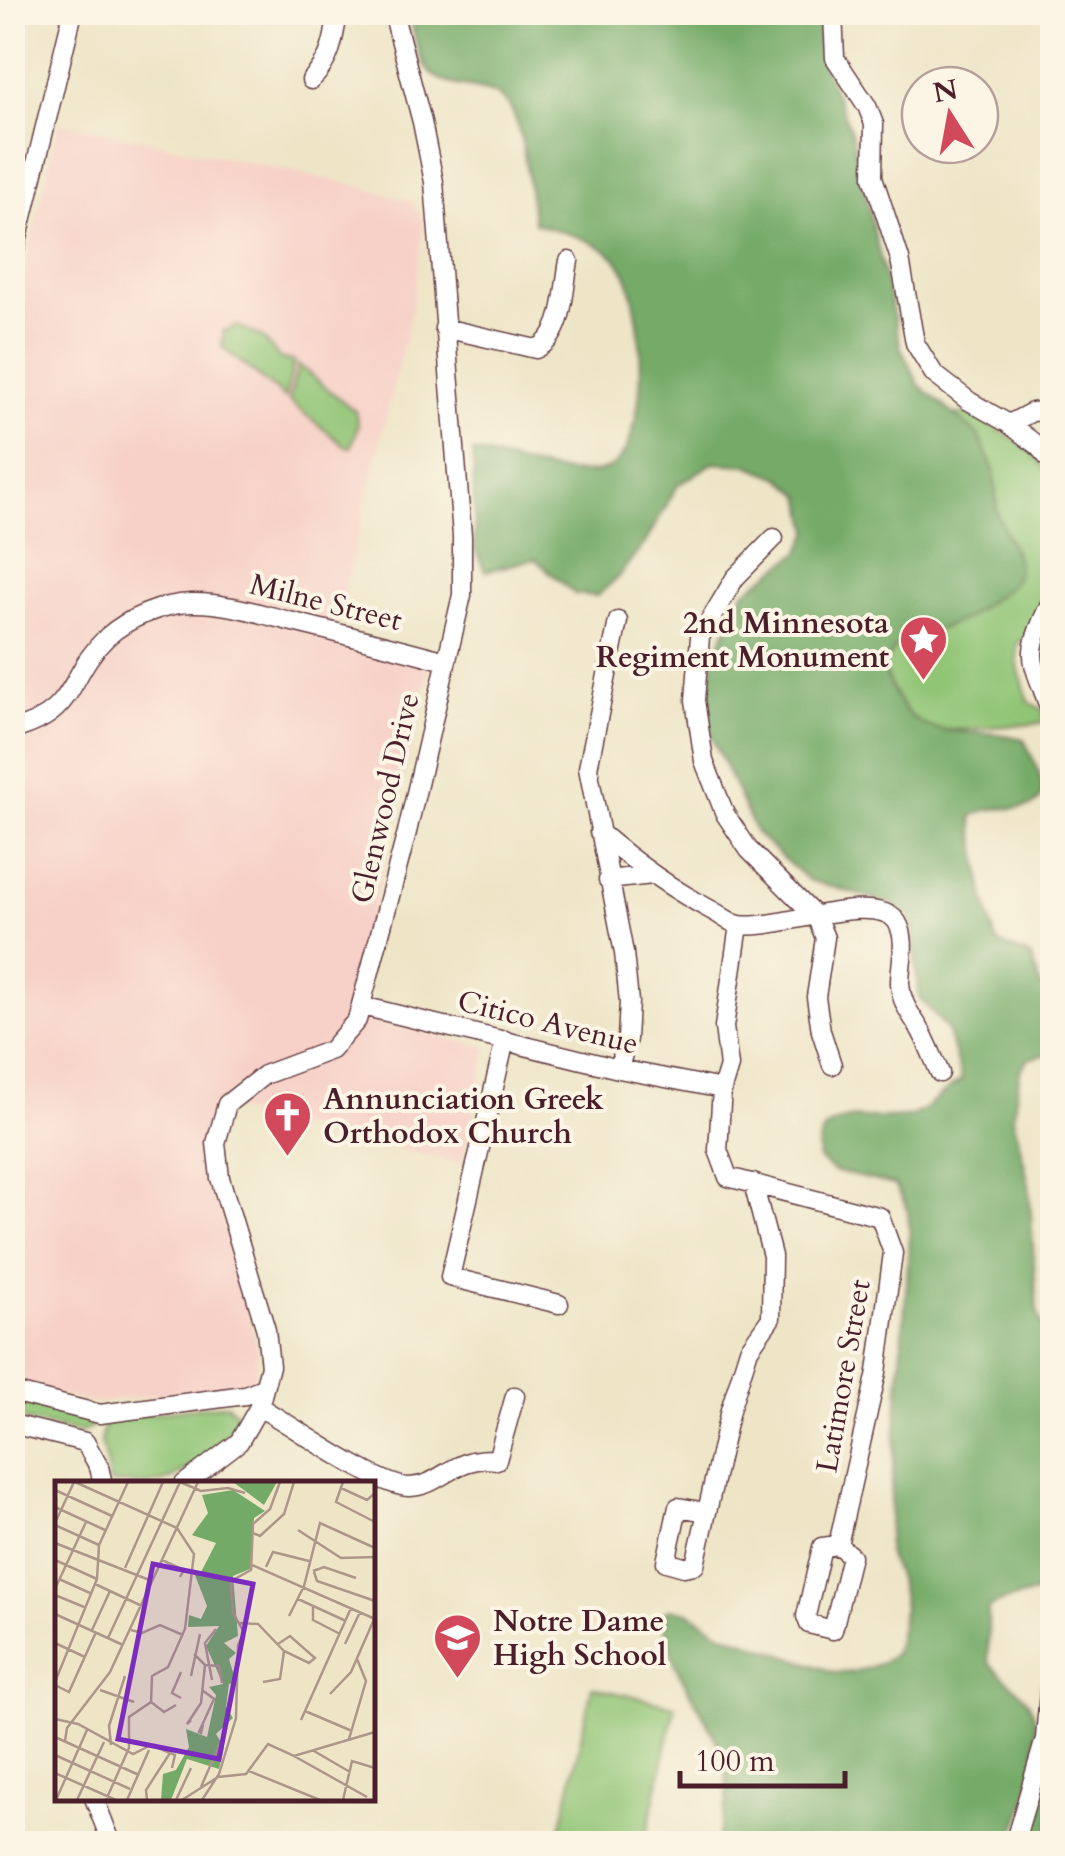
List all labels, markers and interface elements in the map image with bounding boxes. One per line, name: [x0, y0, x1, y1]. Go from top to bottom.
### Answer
north arrow: [900, 65, 1000, 165]
text: N: [930, 70, 961, 112]
street label: Milne Street: [246, 564, 407, 641]
place label: 2nd Minnesota Regiment Monument: [596, 603, 889, 678]
place icon: 2nd Minnesota Regiment Monument: [898, 614, 950, 682]
street label: Glenwood Drive: [341, 689, 430, 908]
street label: Citico Avenue: [453, 980, 642, 1065]
place label: Annunciation Greek Orthodox Church: [323, 1079, 604, 1154]
church icon: Annunciation Greek Orthodox Church: [262, 1090, 314, 1158]
street label: Latimore Street: [806, 1276, 881, 1476]
inset map: [55, 1481, 375, 1801]
place label: Notre Dame High School: [493, 1601, 667, 1676]
school or university icon: Notre Dame High School: [432, 1612, 484, 1680]
scale bar: [680, 1726, 845, 1788]
text: 100 m: [695, 1741, 775, 1782]

